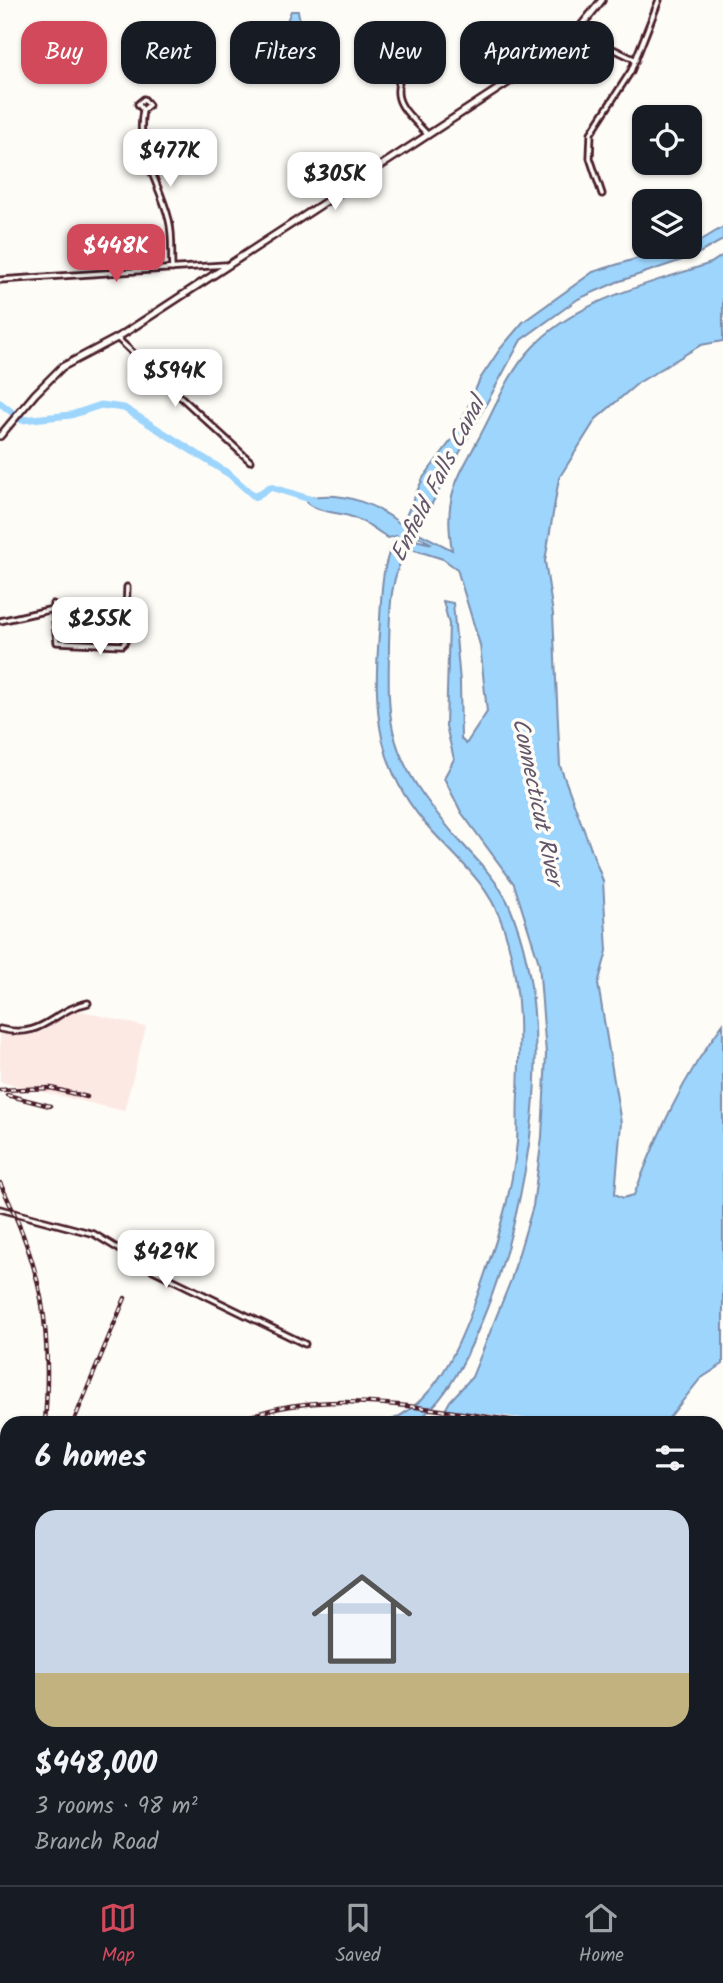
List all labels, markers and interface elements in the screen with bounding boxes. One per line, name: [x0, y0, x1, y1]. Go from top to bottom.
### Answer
chip: Buy: [21, 21, 107, 84]
chip: Rent: [121, 21, 216, 84]
chip: Filters: [230, 21, 340, 84]
chip: New: [354, 21, 446, 84]
chip: Apartment: [460, 21, 614, 84]
map controls: [632, 105, 702, 259]
button: locate: [632, 105, 702, 175]
pin: $477K: [121, 130, 219, 189]
text: $477K: [139, 134, 201, 170]
pin: $305K: [286, 152, 384, 212]
text: $305K: [303, 157, 367, 193]
button: layers: [632, 189, 702, 259]
pin: $448K: [67, 224, 165, 284]
text: $448K: [83, 229, 149, 265]
pin: $594K: [126, 350, 224, 409]
text: $594K: [143, 354, 207, 390]
water label: Enfield Falls Canal: [382, 387, 498, 569]
pin: $255K: [51, 598, 149, 657]
text: $255K: [68, 602, 132, 638]
water label: Connecticut River: [501, 715, 572, 892]
pin: $429K: [117, 1230, 215, 1290]
text: $429K: [133, 1235, 199, 1271]
text: 6 homes: [35, 1434, 147, 1482]
icon: filters: [651, 1439, 689, 1477]
icon: home: [299, 1556, 425, 1682]
text: $448,000: [35, 1741, 157, 1789]
text: 3 rooms · 98 m²: [35, 1789, 198, 1825]
text: Branch Road: [35, 1825, 158, 1861]
tab: Map: [99, 1899, 137, 1971]
tab: Saved: [335, 1899, 381, 1971]
tab: Home: [579, 1899, 624, 1971]

